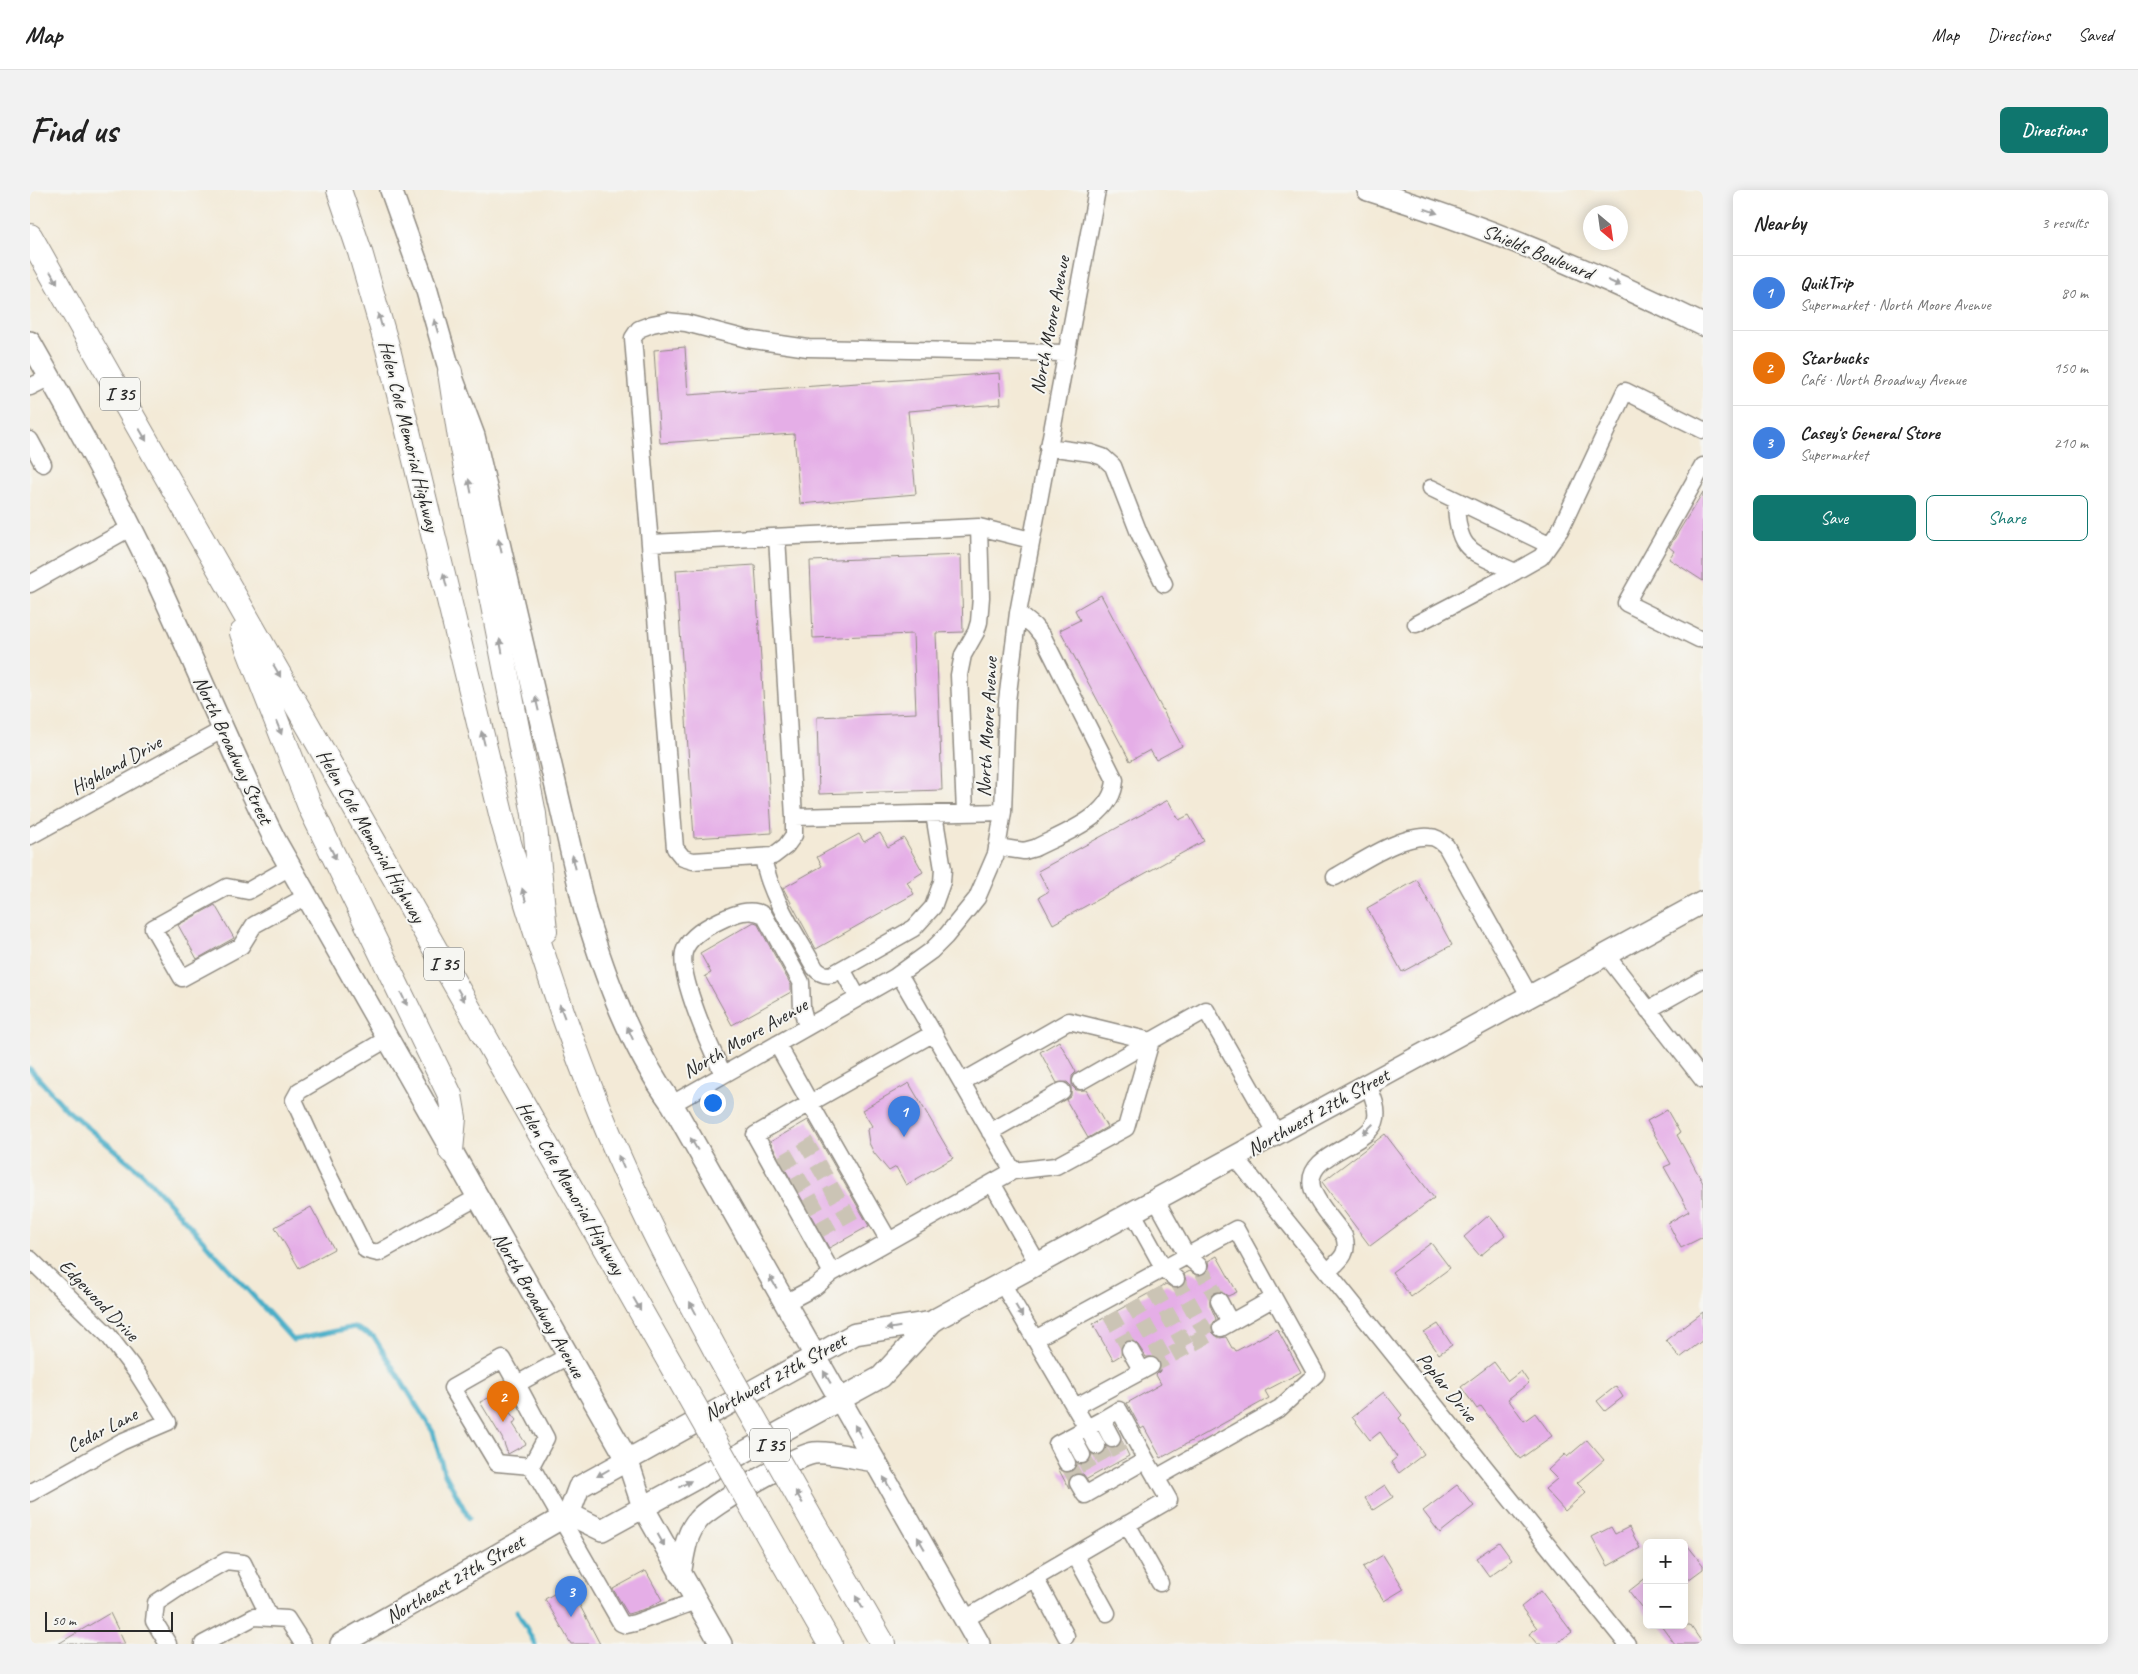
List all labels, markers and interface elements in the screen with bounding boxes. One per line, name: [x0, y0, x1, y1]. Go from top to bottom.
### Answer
text: Map: [25, 20, 62, 50]
text: Map: [1932, 24, 1959, 46]
text: Directions: [1987, 24, 2050, 46]
text: Saved: [2078, 24, 2113, 46]
button: Directions: [2000, 107, 2108, 153]
text: Find us: [30, 108, 117, 153]
north arrow: [1583, 205, 1628, 250]
one-way arrow: [1423, 207, 1438, 215]
text: Nearby: [1753, 210, 1806, 236]
text: 3 results: [2041, 213, 2088, 233]
street label: Shields Boulevard: [1479, 218, 1600, 287]
street label: North Moore Avenue: [1024, 252, 1076, 396]
one-way arrow: [50, 271, 58, 286]
text: QuikTrip: [1800, 271, 1853, 295]
one-way arrow: [1607, 279, 1621, 287]
text: 1: [1765, 283, 1773, 303]
text: 80 m: [2061, 283, 2088, 303]
text: Supermarket · North Moore Avenue: [1800, 295, 1991, 315]
one-way arrow: [375, 313, 383, 328]
one-way arrow: [432, 318, 440, 333]
street label: Helen Cole Memorial Highway: [373, 338, 445, 536]
text: Starbucks: [1800, 346, 1868, 370]
text: 2: [1765, 358, 1773, 378]
text: 150 m: [2054, 358, 2088, 378]
text: Café · North Broadway Avenue: [1800, 370, 1966, 390]
road number: I 35: [100, 378, 140, 410]
text: Casey's General Store: [1800, 421, 1940, 445]
one-way arrow: [139, 428, 147, 442]
text: 3: [1765, 433, 1773, 453]
text: 210 m: [2054, 433, 2088, 453]
text: Supermarket: [1800, 445, 1868, 465]
one-way arrow: [466, 479, 474, 494]
button: Save: [1753, 495, 1916, 541]
button: Share: [1926, 495, 2088, 541]
one-way arrow: [496, 538, 504, 553]
one-way arrow: [441, 572, 449, 587]
one-way arrow: [497, 637, 505, 653]
street label: North Moore Avenue: [971, 655, 1003, 798]
one-way arrow: [273, 664, 281, 679]
street label: North Broadway Street: [188, 672, 279, 830]
one-way arrow: [533, 697, 541, 712]
one-way arrow: [275, 721, 283, 736]
street label: Highland Drive: [66, 729, 167, 800]
one-way arrow: [479, 730, 487, 745]
street label: Helen Cole Memorial Highway: [311, 745, 432, 929]
one-way arrow: [329, 846, 337, 860]
one-way arrow: [570, 855, 578, 870]
one-way arrow: [519, 887, 527, 902]
road number: I 35: [424, 948, 464, 981]
one-way arrow: [457, 988, 466, 1002]
one-way arrow: [400, 991, 409, 1006]
street label: North Moore Avenue: [678, 991, 813, 1084]
one-way arrow: [558, 1003, 566, 1018]
one-way arrow: [626, 1026, 634, 1040]
street label: Northwest 27th Street: [1243, 1061, 1396, 1161]
your location: [700, 1090, 726, 1116]
pin: 1: [888, 1096, 920, 1137]
street label: Helen Cole Memorial Highway: [511, 1097, 632, 1281]
one-way arrow: [1362, 1123, 1374, 1135]
one-way arrow: [690, 1137, 699, 1150]
one-way arrow: [617, 1155, 625, 1169]
street label: North Broadway Avenue: [487, 1228, 591, 1383]
street label: Edgewood Drive: [54, 1254, 145, 1347]
one-way arrow: [769, 1274, 777, 1289]
one-way arrow: [632, 1297, 641, 1310]
one-way arrow: [689, 1300, 697, 1315]
one-way arrow: [1014, 1304, 1023, 1318]
one-way arrow: [885, 1324, 901, 1332]
street label: Northwest 27th Street: [700, 1326, 853, 1426]
street label: Poplar Drive: [1411, 1347, 1484, 1428]
one-way arrow: [823, 1370, 831, 1385]
pin: 2: [487, 1381, 519, 1422]
street label: Cedar Lane: [62, 1401, 143, 1458]
one-way arrow: [853, 1424, 862, 1437]
road number: I 35: [750, 1428, 790, 1462]
one-way arrow: [596, 1468, 609, 1477]
one-way arrow: [883, 1476, 892, 1490]
one-way arrow: [679, 1479, 692, 1488]
one-way arrow: [795, 1490, 804, 1504]
street label: Northeast 27th Street: [381, 1528, 531, 1629]
one-way arrow: [657, 1534, 666, 1547]
one-way arrow: [917, 1536, 926, 1550]
map controls: [1643, 1539, 1688, 1629]
button: +: [1643, 1539, 1688, 1584]
pin: 3: [555, 1576, 587, 1617]
button: −: [1643, 1584, 1688, 1629]
one-way arrow: [854, 1595, 863, 1608]
scale bar: [45, 1609, 172, 1632]
text: 50 m: [52, 1612, 76, 1629]

